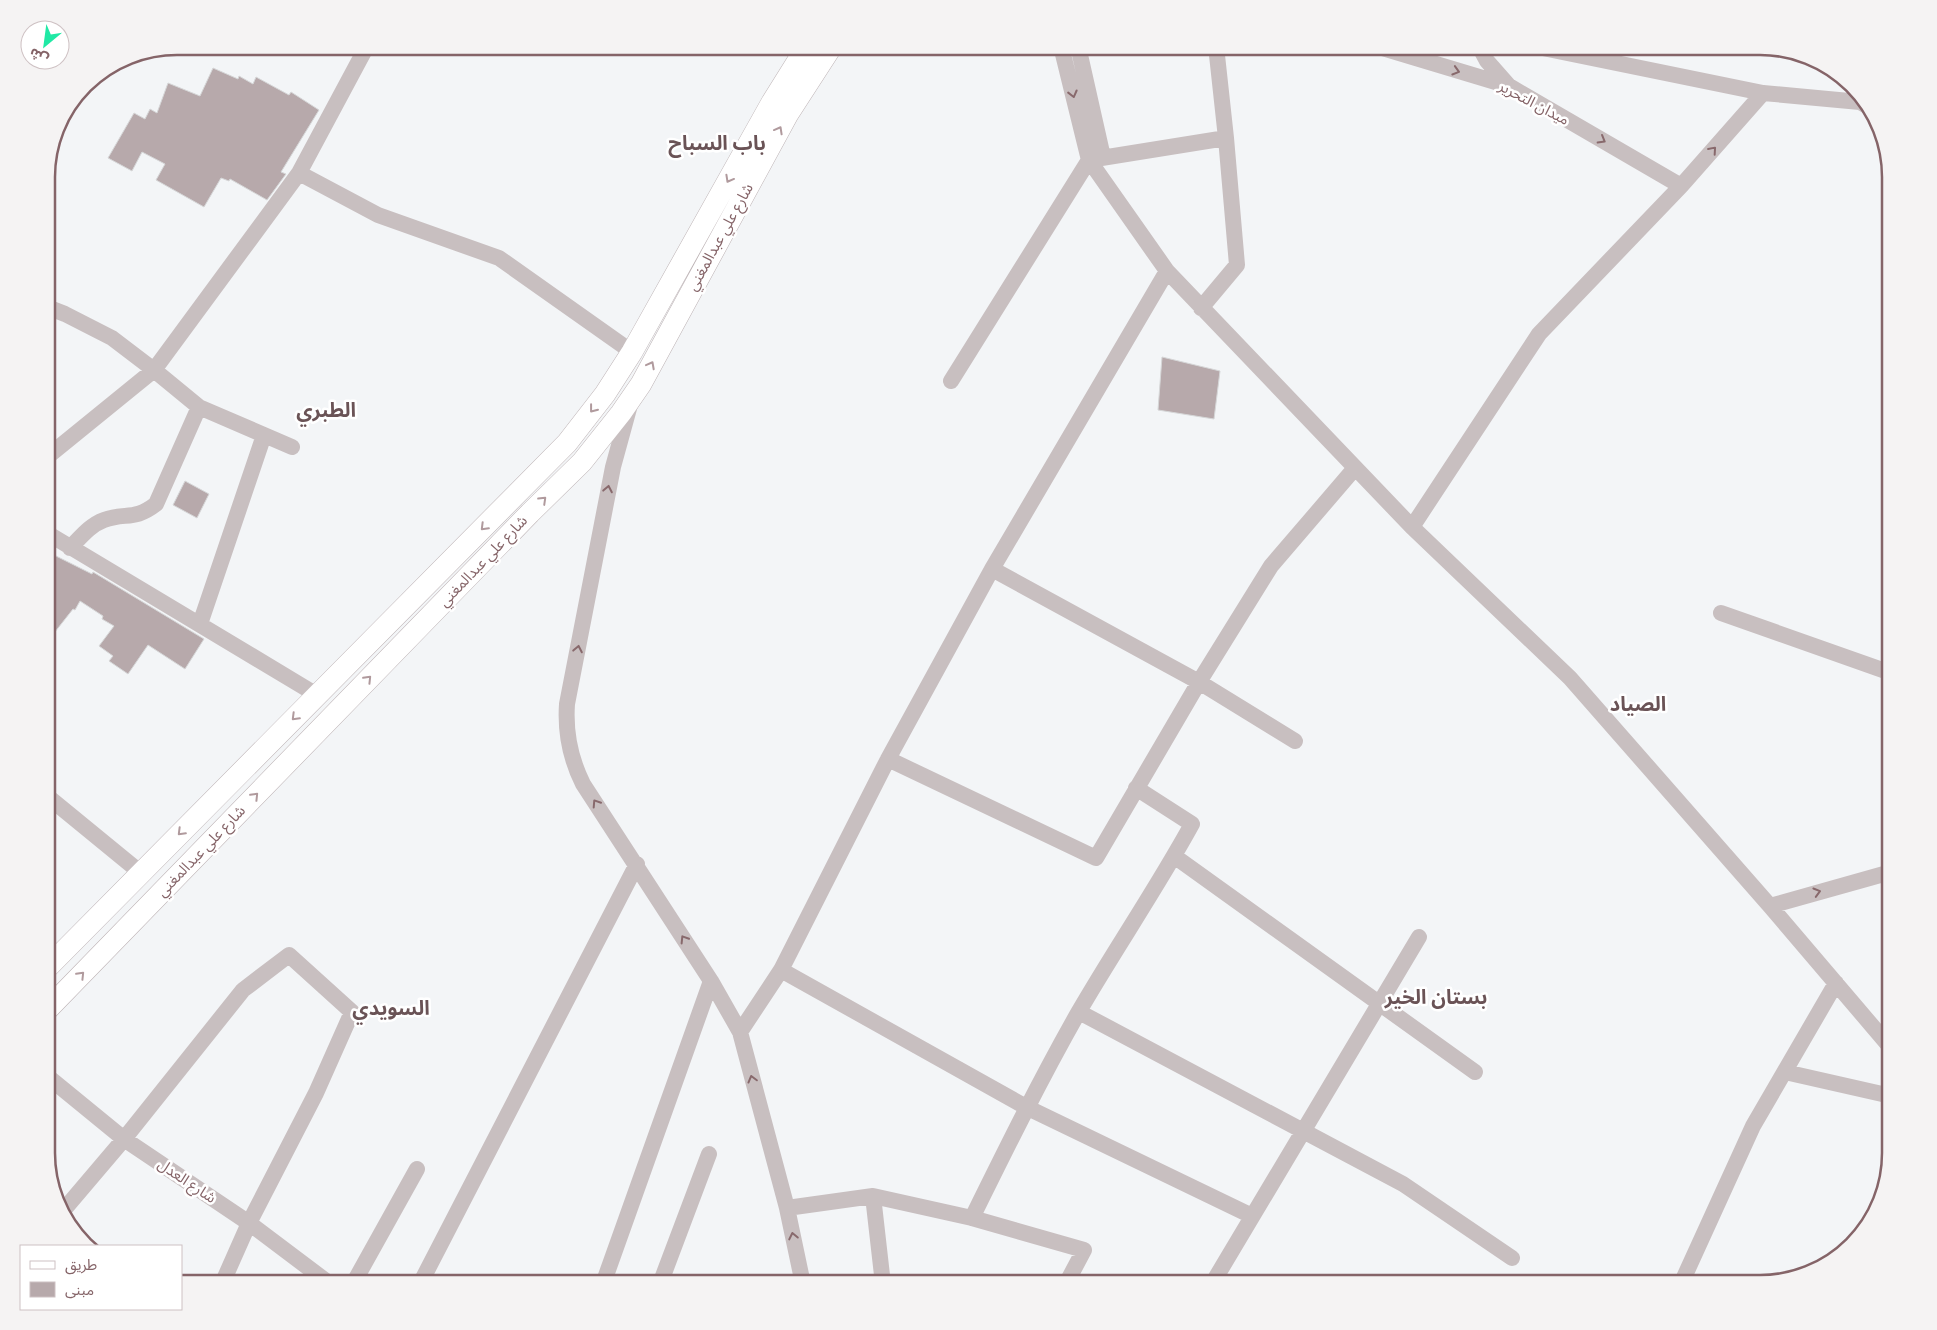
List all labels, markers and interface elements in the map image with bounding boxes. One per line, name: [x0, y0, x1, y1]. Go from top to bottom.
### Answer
north arrow: [20, 20, 70, 70]
text: ش: [26, 45, 51, 68]
one-way arrow: [1452, 65, 1460, 75]
street label: ميدان التحرير: [1495, 76, 1572, 129]
one-way arrow: [1067, 89, 1078, 98]
one-way arrow: [773, 127, 783, 136]
district label: باب السباح: [668, 131, 766, 158]
one-way arrow: [1596, 134, 1605, 144]
one-way arrow: [1707, 146, 1716, 155]
one-way arrow: [725, 174, 735, 183]
street label: شارع علي عبدالمغني: [683, 180, 760, 295]
one-way arrow: [645, 361, 655, 370]
district label: الطبري: [296, 398, 356, 427]
one-way arrow: [591, 403, 599, 412]
one-way arrow: [603, 485, 613, 493]
one-way arrow: [537, 497, 546, 506]
street label: شارع علي عبدالمغني: [435, 511, 533, 613]
one-way arrow: [480, 521, 489, 530]
one-way arrow: [572, 644, 583, 653]
one-way arrow: [362, 676, 371, 685]
district label: الصياد: [1610, 692, 1666, 716]
one-way arrow: [292, 711, 301, 720]
one-way arrow: [249, 792, 258, 801]
one-way arrow: [593, 799, 602, 809]
street label: شارع علي عبدالمغني: [153, 801, 251, 903]
one-way arrow: [178, 827, 187, 836]
one-way arrow: [1812, 888, 1820, 898]
one-way arrow: [681, 936, 691, 945]
one-way arrow: [75, 971, 84, 980]
district label: بستان الخير: [1384, 985, 1487, 1009]
district label: السويدي: [352, 996, 430, 1025]
one-way arrow: [748, 1075, 758, 1083]
street label: شارع العدل: [153, 1155, 220, 1210]
one-way arrow: [788, 1232, 799, 1241]
legend: [20, 1245, 182, 1310]
text: طريق: [65, 1256, 97, 1275]
text: مبنى: [65, 1281, 94, 1299]

